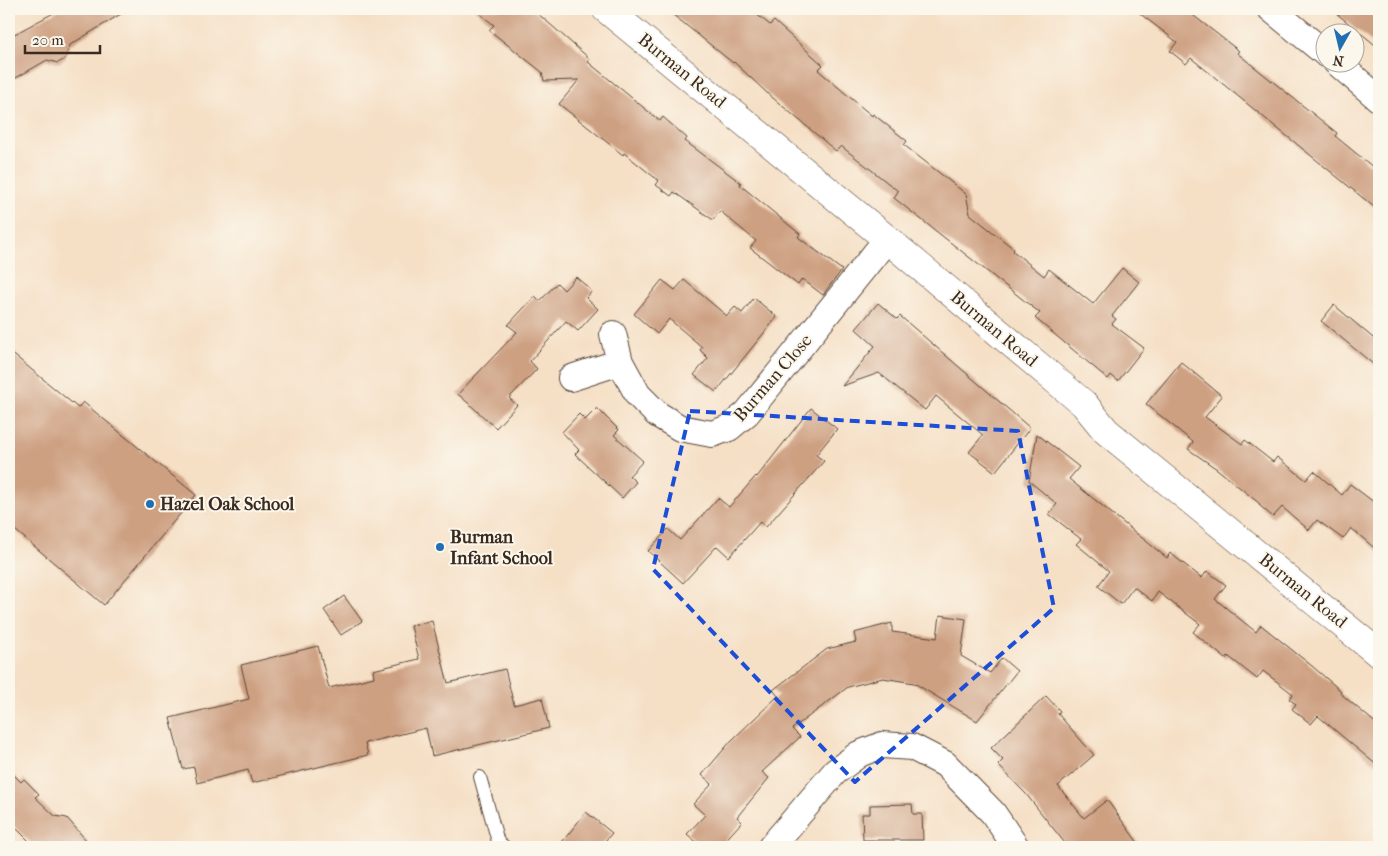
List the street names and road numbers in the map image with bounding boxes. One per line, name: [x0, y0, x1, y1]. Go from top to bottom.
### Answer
street label: Burman Road: [634, 29, 730, 113]
street label: Burman Road: [946, 286, 1042, 372]
street label: Burman Close: [729, 330, 817, 426]
street label: Burman Road: [1255, 549, 1351, 633]

